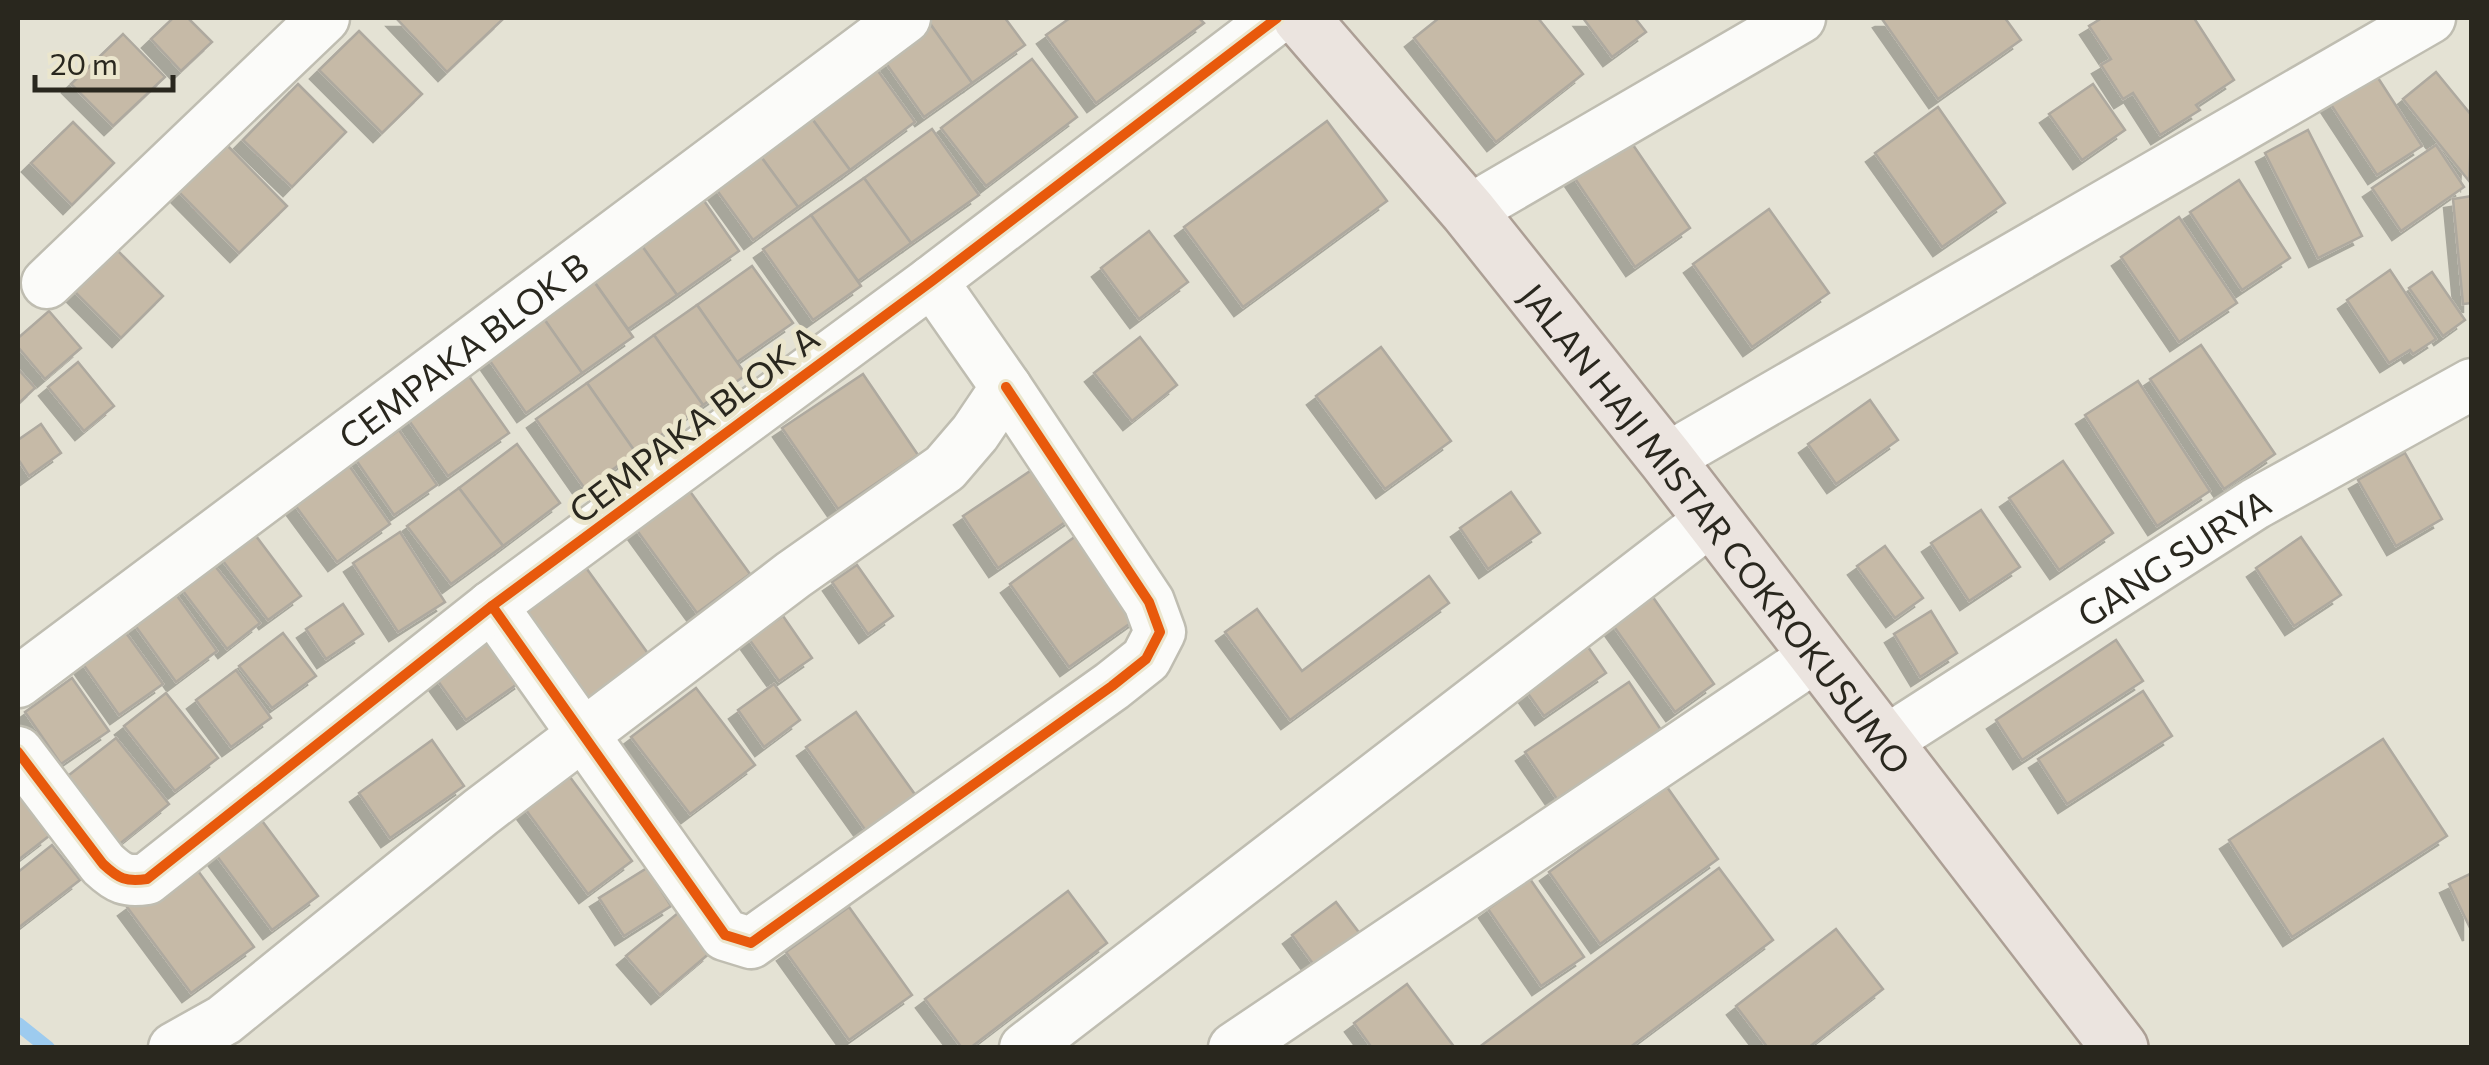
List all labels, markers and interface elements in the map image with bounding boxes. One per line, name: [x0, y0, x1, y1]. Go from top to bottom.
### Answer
scale bar: [35, 30, 172, 92]
text: 20 m: [50, 44, 118, 81]
street label: CEMPAKA BLOK B: [329, 242, 595, 457]
street label: JALAN HAJI MISTAR COKROKUSUMO: [1512, 274, 1921, 781]
street label: CEMPAKA BLOK A: [560, 315, 826, 531]
street label: GANG SURYA: [2069, 479, 2277, 634]

